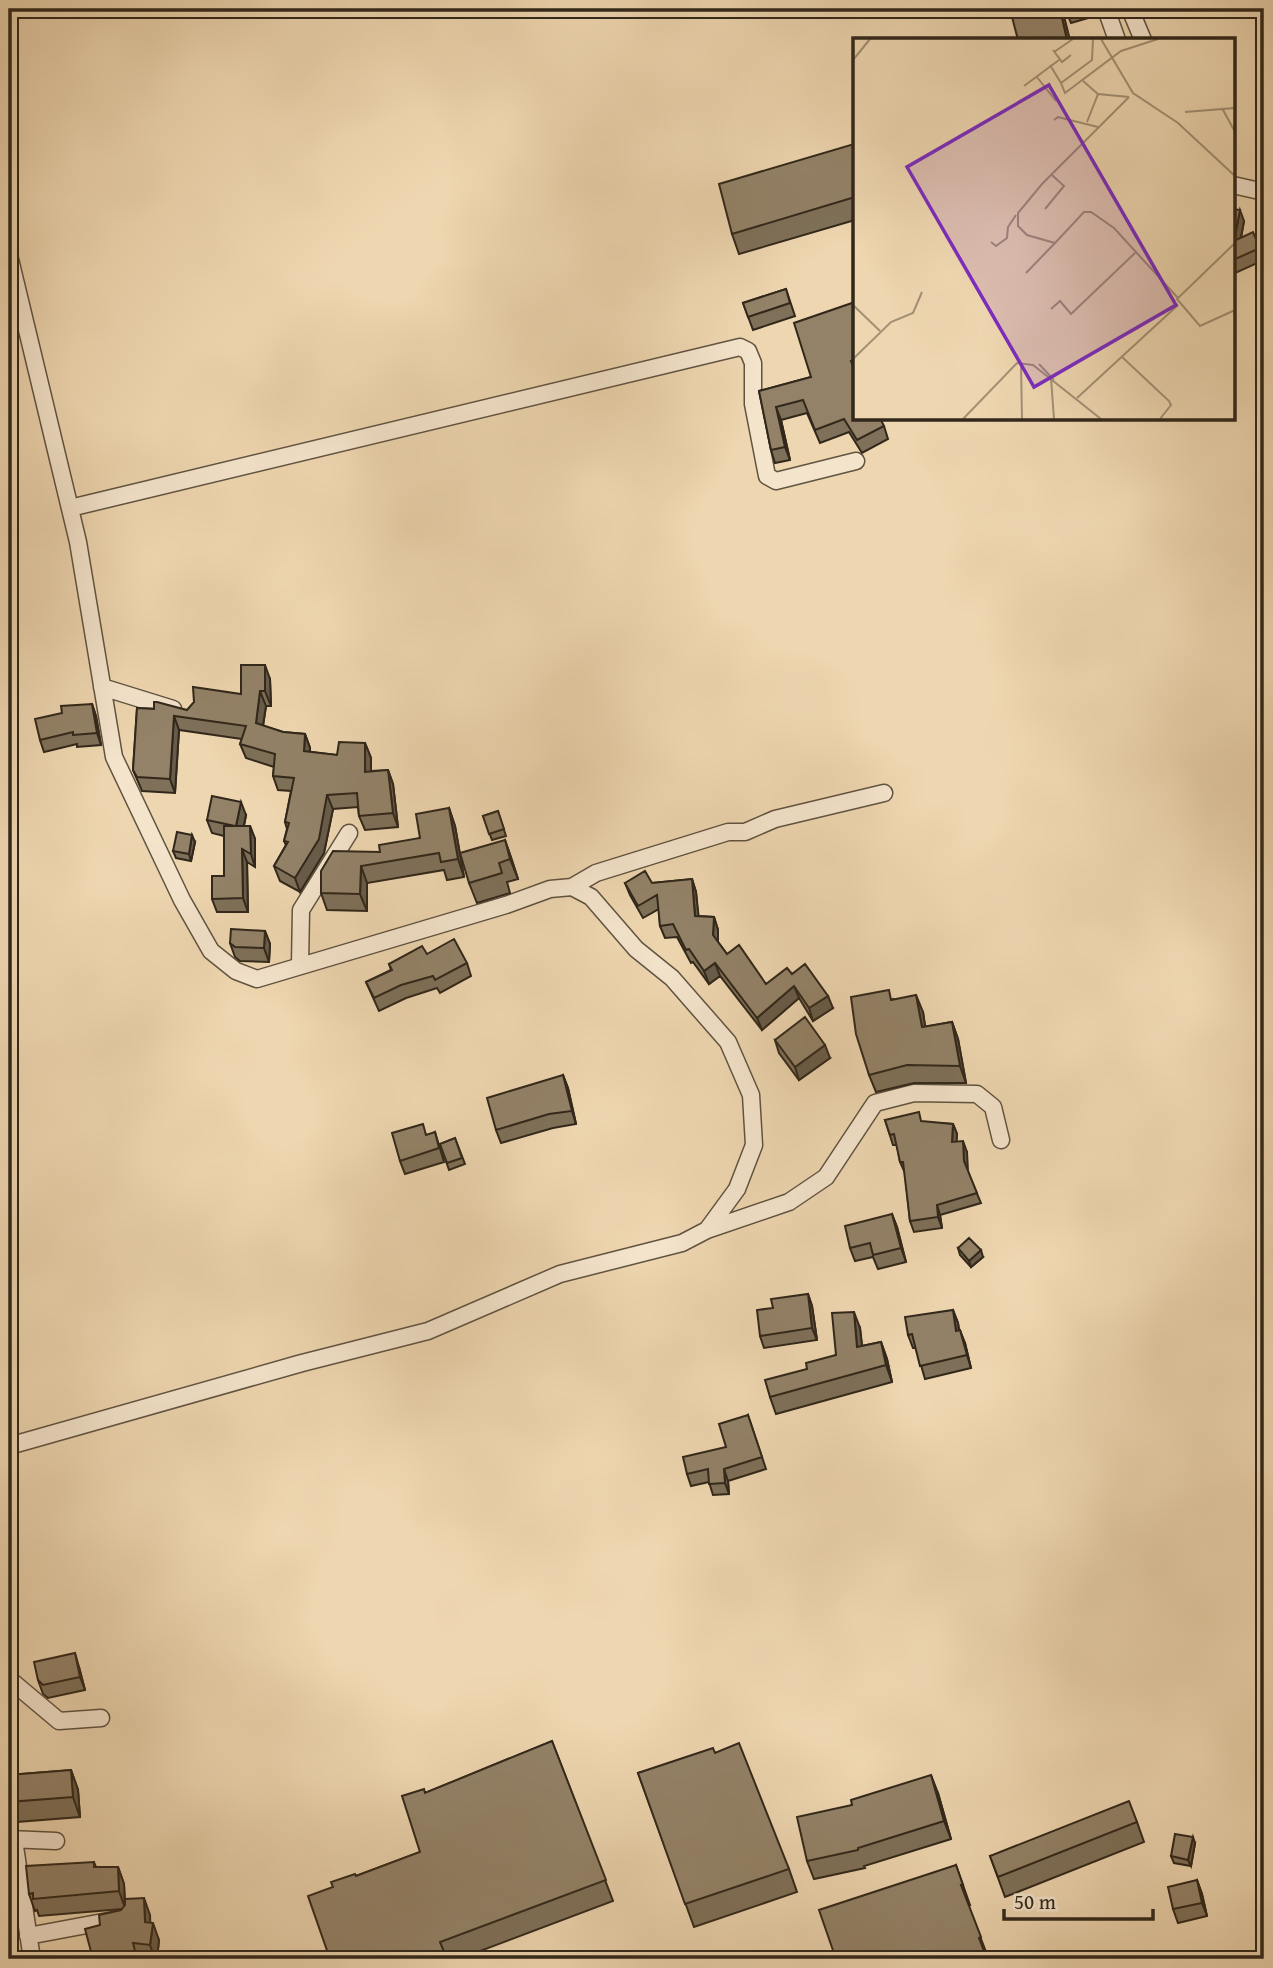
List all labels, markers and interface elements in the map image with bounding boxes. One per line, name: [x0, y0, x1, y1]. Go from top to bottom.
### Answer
inset map: [853, 38, 1234, 420]
scale bar: [1004, 1877, 1152, 1921]
text: 50 m: [1014, 1886, 1056, 1917]

